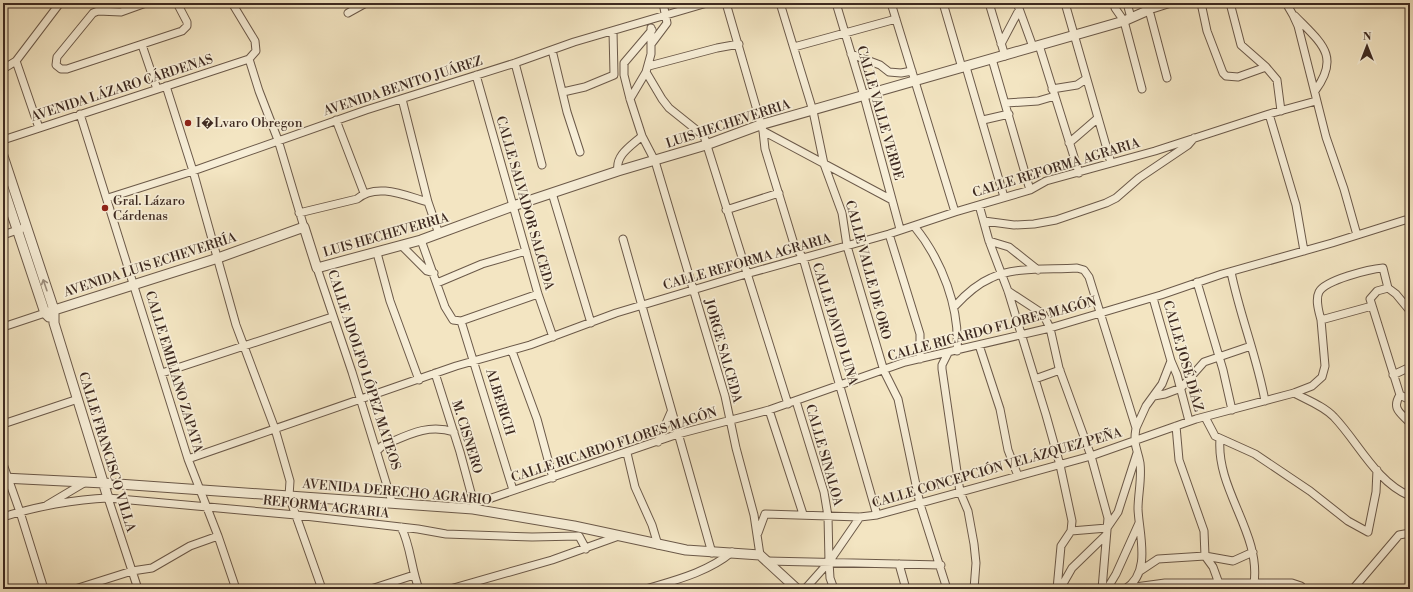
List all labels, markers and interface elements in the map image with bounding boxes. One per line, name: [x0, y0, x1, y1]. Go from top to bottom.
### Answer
north arrow: [1347, 26, 1387, 66]
text: N: [1363, 30, 1372, 44]
street label: CALLE VALLE VERDE: [853, 44, 907, 182]
street label: AVENIDA LÁZARO CÁRDENAS: [28, 50, 215, 125]
street label: AVENIDA BENITO JUÁREZ: [320, 52, 485, 120]
street label: LUIS HECHEVERRIA: [664, 96, 793, 152]
street label: CALLE SALVADOR SALCEDA: [492, 114, 558, 293]
place label: I�Lvaro Obregon: [196, 115, 303, 131]
marker: I�Lvaro Obregon: [183, 118, 193, 128]
street label: CALLE REFORMA AGRARIA: [970, 135, 1143, 201]
place label: Gral. Lázaro Cárdenas: [113, 193, 185, 224]
street label: CALLE VALLE DE ORO: [842, 199, 894, 341]
marker: Gral. Lázaro Cárdenas: [100, 203, 110, 213]
street label: LUIS HECHEVERRIA: [321, 209, 452, 261]
street label: AVENIDA LUIS ECHEVERRÍA: [60, 228, 240, 301]
street label: CALLE REFORMA AGRARIA: [661, 230, 834, 294]
street label: CALLE DAVID LUNA: [809, 261, 862, 388]
street label: CALLE ADOLFO LÓPEZ MATEOS: [324, 268, 405, 472]
one-way arrow: [41, 279, 48, 292]
street label: CALLE EMILIANO ZAPATA: [142, 289, 207, 456]
street label: CALLE RICARDO FLORES MAGÓN: [886, 292, 1098, 365]
street label: JORGE SALCEDA: [700, 296, 746, 406]
street label: CALLE JOSÉ DÍAZ: [1159, 298, 1207, 413]
street label: ALBERICH: [482, 366, 518, 438]
street label: CALLE FRANCISCO VILLA: [75, 370, 139, 535]
street label: M. CISNERO: [448, 398, 486, 476]
street label: CALLE SINALOA: [802, 402, 846, 509]
street label: CALLE RICARDO FLORES MAGÓN: [509, 403, 719, 486]
street label: CALLE CONCEPCIÓN VELÁZQUEZ PEÑA: [870, 423, 1125, 511]
street label: AVENIDA DERECHO AGRARIO: [301, 476, 492, 508]
street label: REFORMA AGRARIA: [262, 492, 391, 522]

